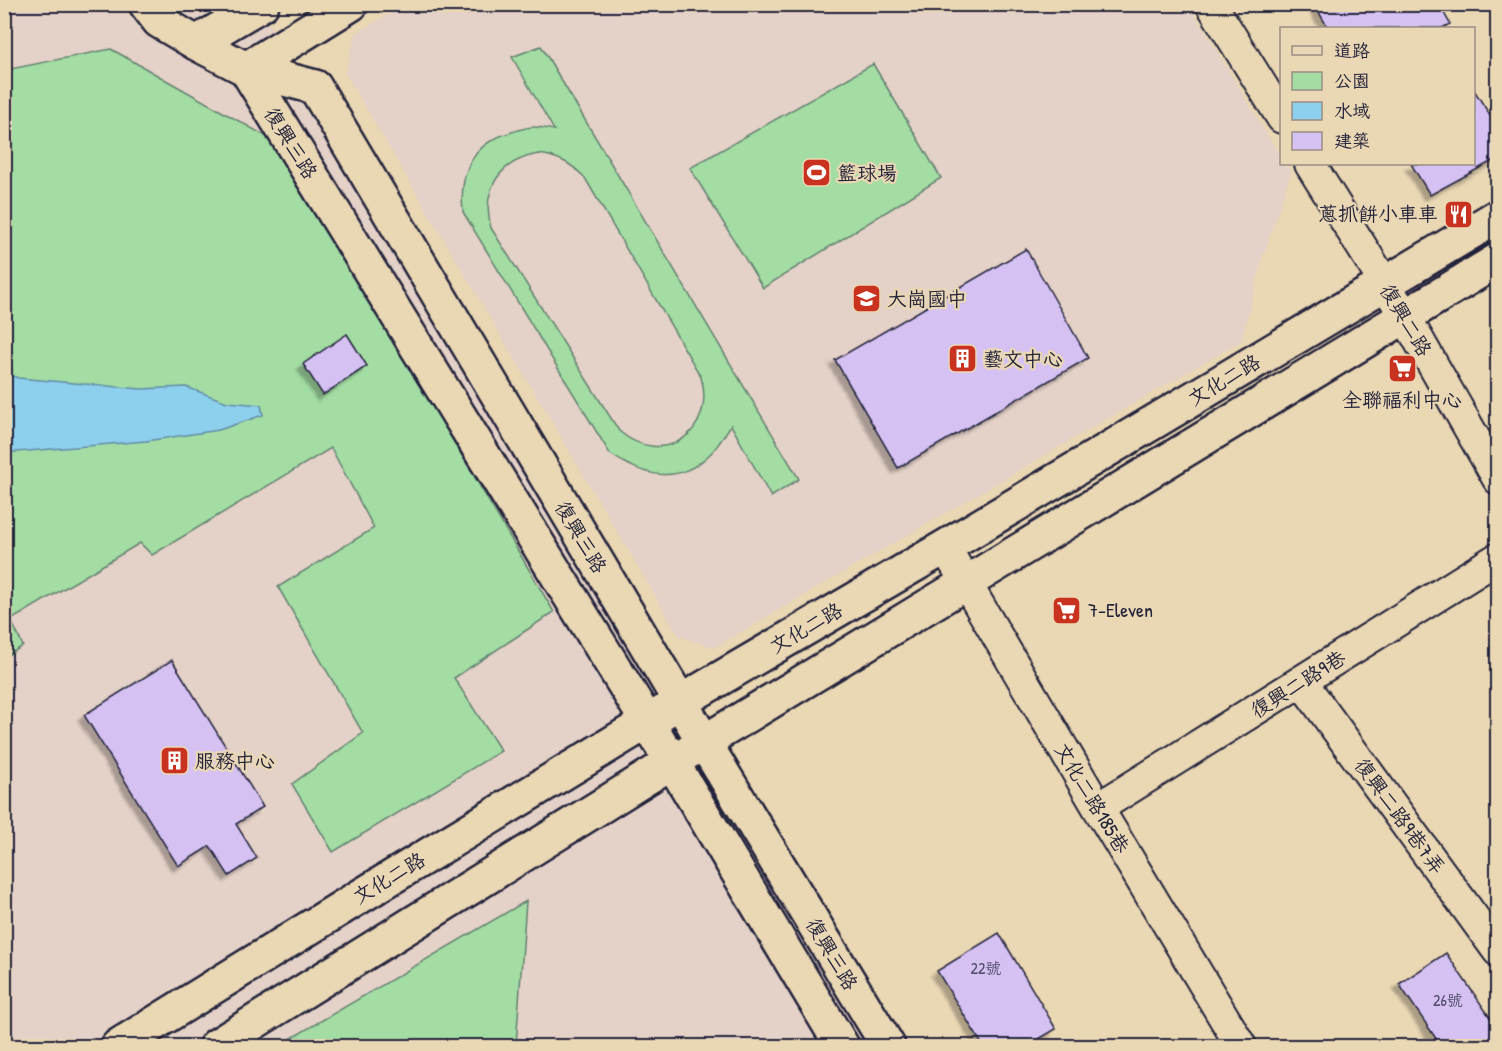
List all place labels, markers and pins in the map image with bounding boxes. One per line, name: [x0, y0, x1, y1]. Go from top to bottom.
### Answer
sports icon: 籃球場: [800, 157, 832, 189]
place label: 籃球場: [837, 159, 897, 186]
restaurant icon: 蔥抓餅小車車: [1443, 198, 1475, 230]
place label: 蔥抓餅小車車: [1318, 200, 1438, 227]
school or university icon: 大崗國中: [850, 283, 882, 315]
place label: 大崗國中: [887, 285, 967, 312]
building icon: 藝文中心: [946, 343, 978, 375]
place label: 藝文中心: [983, 345, 1063, 372]
supermarket icon: 全聯福利中心: [1386, 353, 1418, 385]
place label: 全聯福利中心: [1342, 386, 1462, 413]
supermarket icon: 7-Eleven: [1051, 594, 1083, 626]
place label: 7-Eleven: [1088, 596, 1153, 623]
building icon: 服務中心: [158, 745, 190, 777]
place label: 服務中心: [195, 747, 275, 774]

